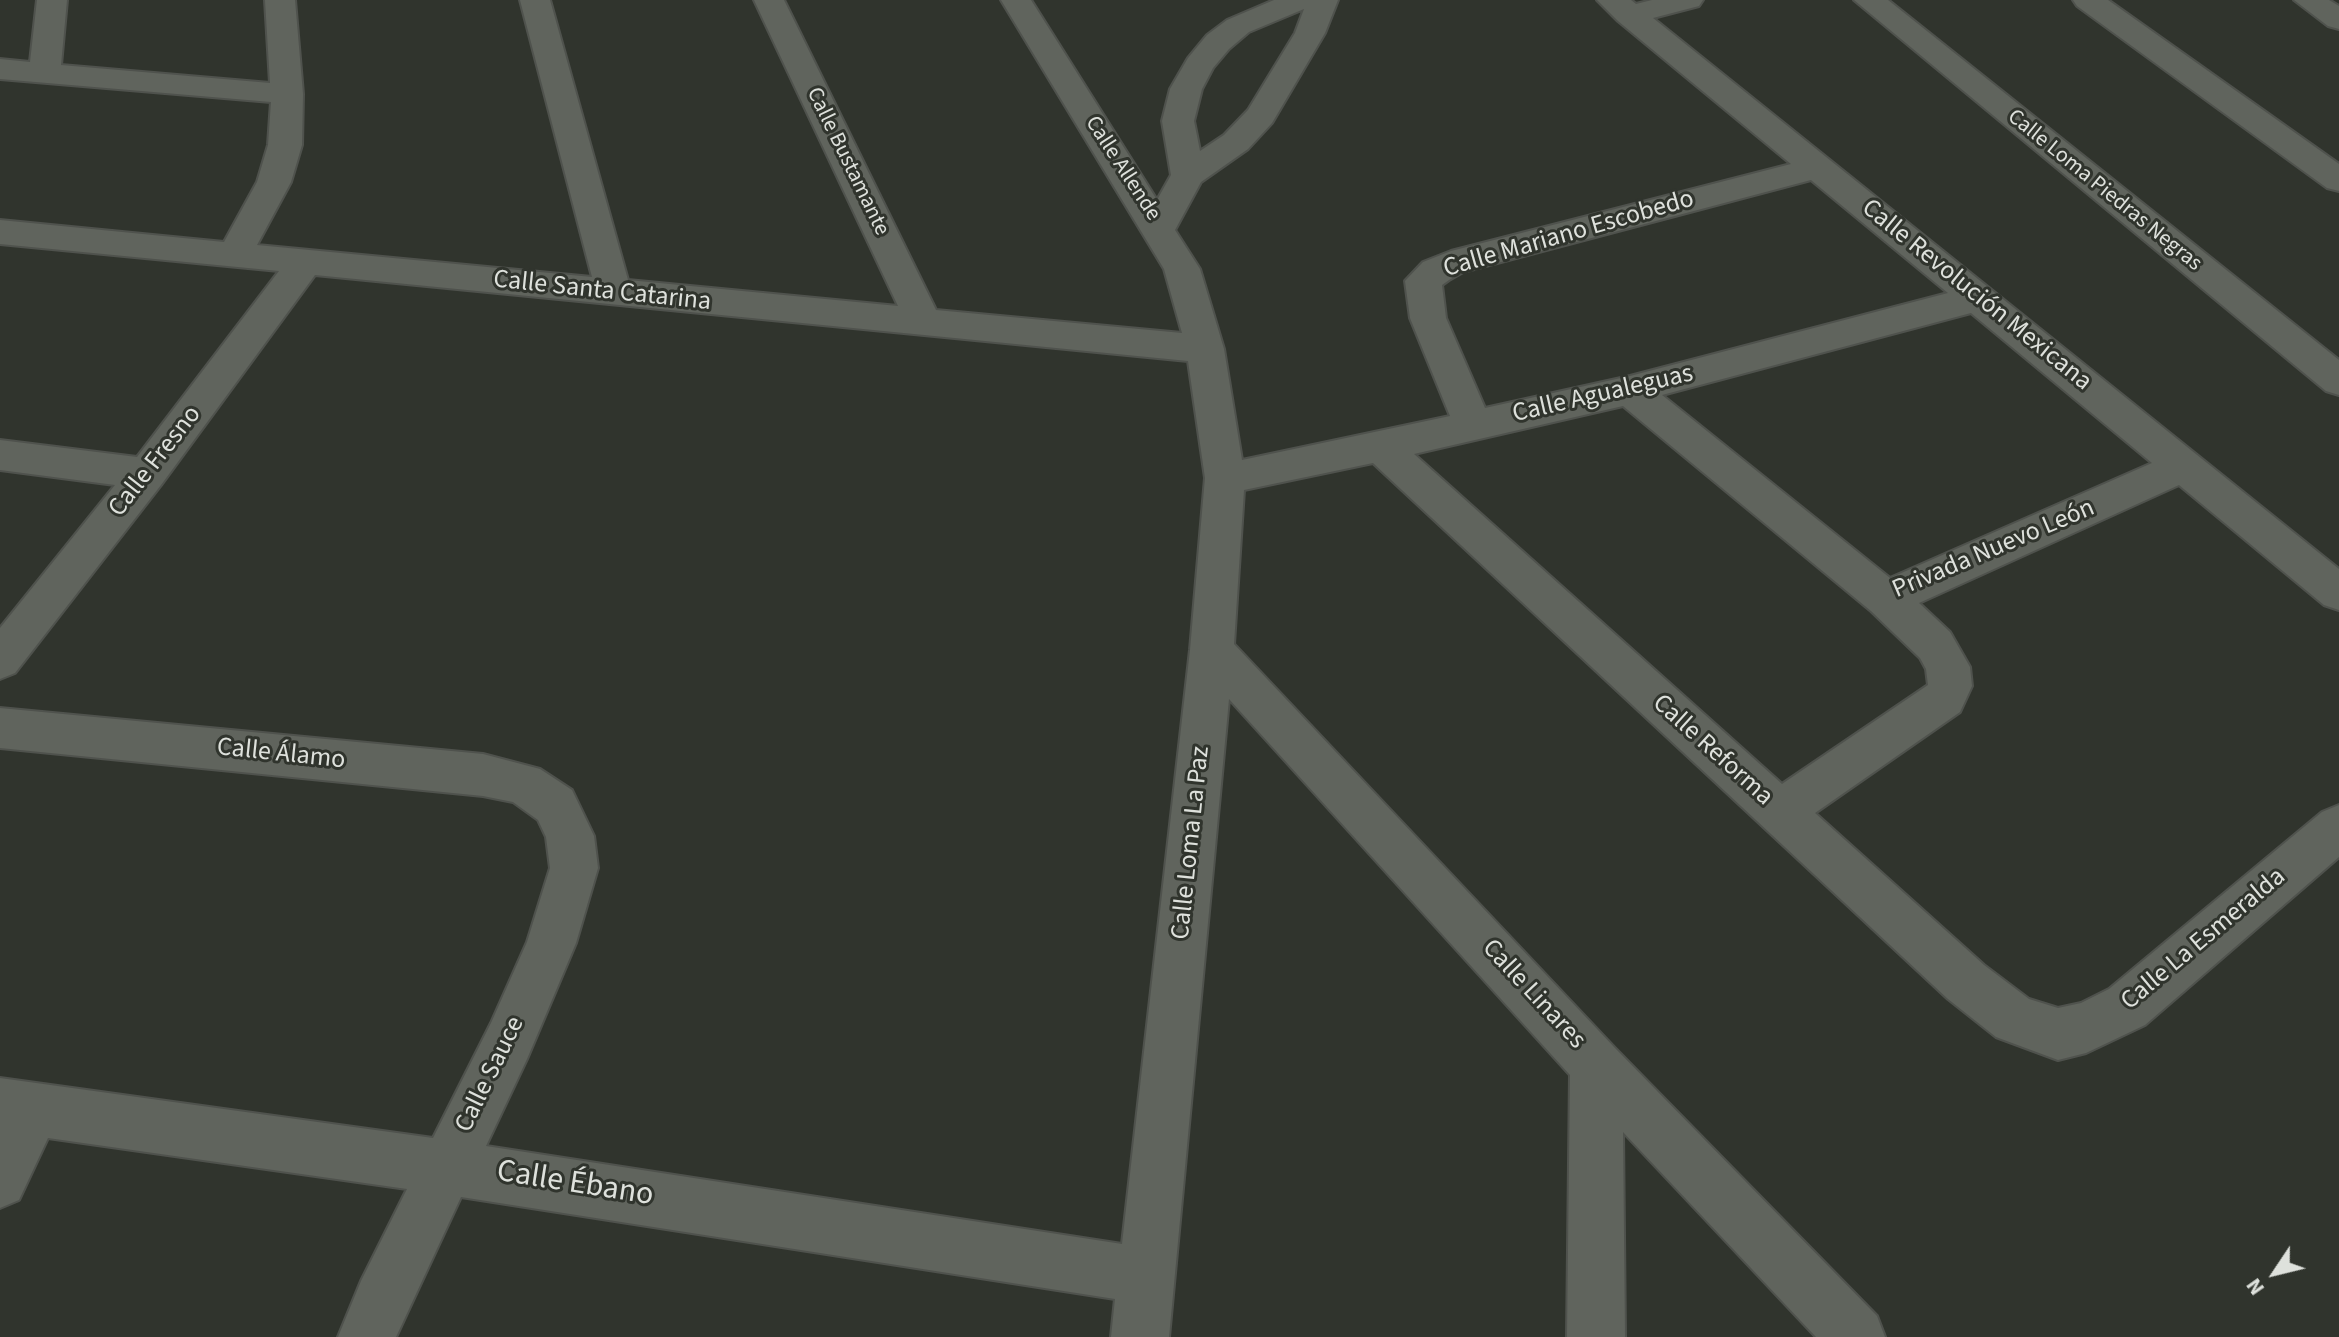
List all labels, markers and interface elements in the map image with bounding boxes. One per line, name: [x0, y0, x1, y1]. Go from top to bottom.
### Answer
street label: Calle Bustamante: [800, 84, 894, 240]
street label: Calle Loma Piedras Negras: [2001, 104, 2207, 278]
street label: Calle Allende: [1078, 112, 1166, 226]
street label: Calle Mariano Escobedo: [1440, 184, 1698, 286]
street label: Calle Revolución Mexicana: [1855, 194, 2097, 398]
street label: Calle Santa Catarina: [492, 265, 712, 319]
street label: Calle Agualeguas: [1510, 359, 1696, 431]
street label: Calle Fresno: [103, 400, 209, 524]
street label: Privada Nuevo León: [1888, 493, 2100, 607]
street label: Calle Reforma: [1645, 689, 1779, 813]
street label: Calle Álamo: [215, 733, 347, 777]
street label: Calle Loma La Paz: [1166, 745, 1218, 941]
street label: Calle La Esmeralda: [2115, 862, 2293, 1018]
street label: Calle Linares: [1474, 934, 1592, 1056]
street label: Calle Sauce: [450, 1012, 532, 1138]
street label: Calle Ébano: [494, 1154, 656, 1216]
north arrow: [2235, 1233, 2315, 1313]
text: N: [2238, 1272, 2273, 1302]

